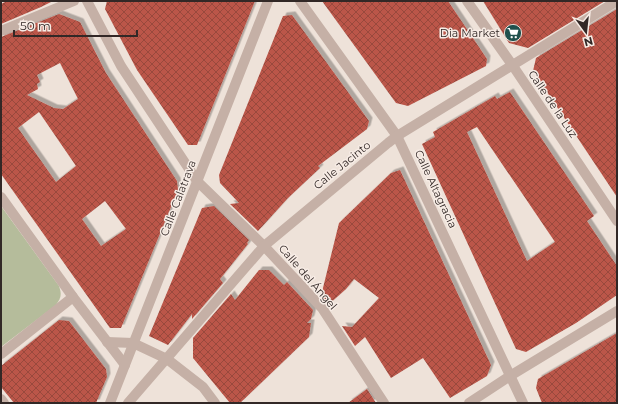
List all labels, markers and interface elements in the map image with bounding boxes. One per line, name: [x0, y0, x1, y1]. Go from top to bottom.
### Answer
scale bar: [14, 12, 137, 38]
north arrow: [566, 12, 606, 52]
text: 50 m: [20, 18, 51, 33]
supermarket icon: Dia Market: [503, 23, 523, 43]
place label: Dia Market: [440, 26, 501, 40]
text: N: [582, 34, 595, 50]
street label: Calle de la Luz: [525, 68, 581, 141]
street label: Calle Jacinto: [311, 138, 373, 192]
street label: Calle Altagracia: [412, 148, 460, 230]
street label: Calle Calatrava: [157, 158, 199, 238]
street label: Calle del Ángel: [276, 241, 340, 313]

